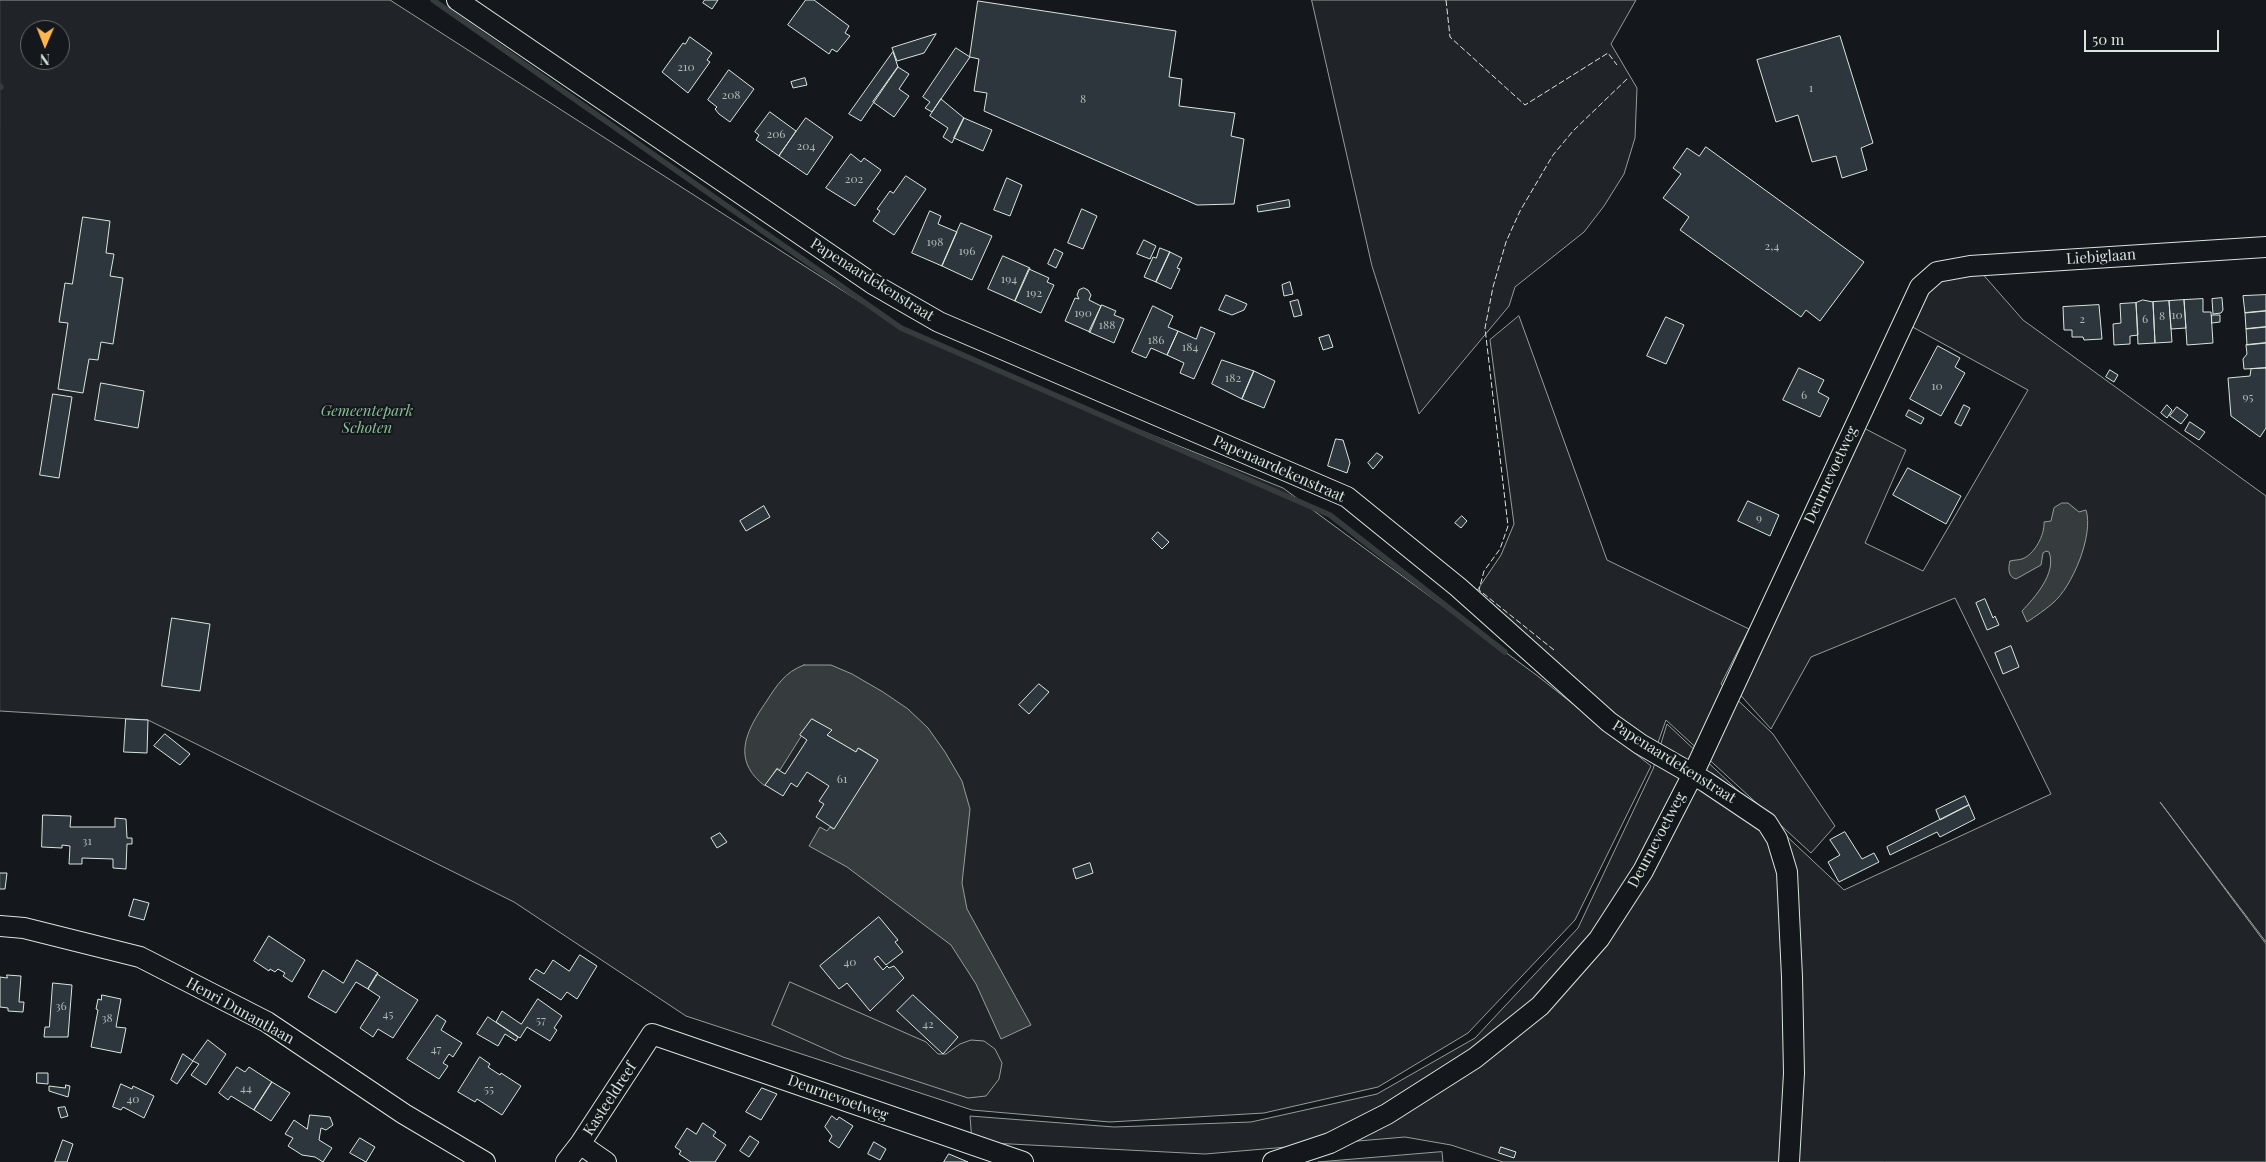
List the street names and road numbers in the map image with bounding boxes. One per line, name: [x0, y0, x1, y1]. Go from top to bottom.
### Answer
street label: Papenaardekenstraat: [807, 235, 937, 325]
street label: Liebiglaan: [2066, 246, 2136, 268]
street label: Deurnevoetweg: [1801, 423, 1861, 527]
street label: Papenaardekenstraat: [1210, 432, 1348, 506]
street label: Papenaardekenstraat: [1609, 717, 1739, 807]
street label: Deurnevoetweg: [1624, 789, 1690, 891]
street label: Henri Dunantlaan: [183, 974, 297, 1048]
street label: Kasteeldreef: [580, 1059, 640, 1139]
street label: Deurnevoetweg: [785, 1071, 891, 1125]

